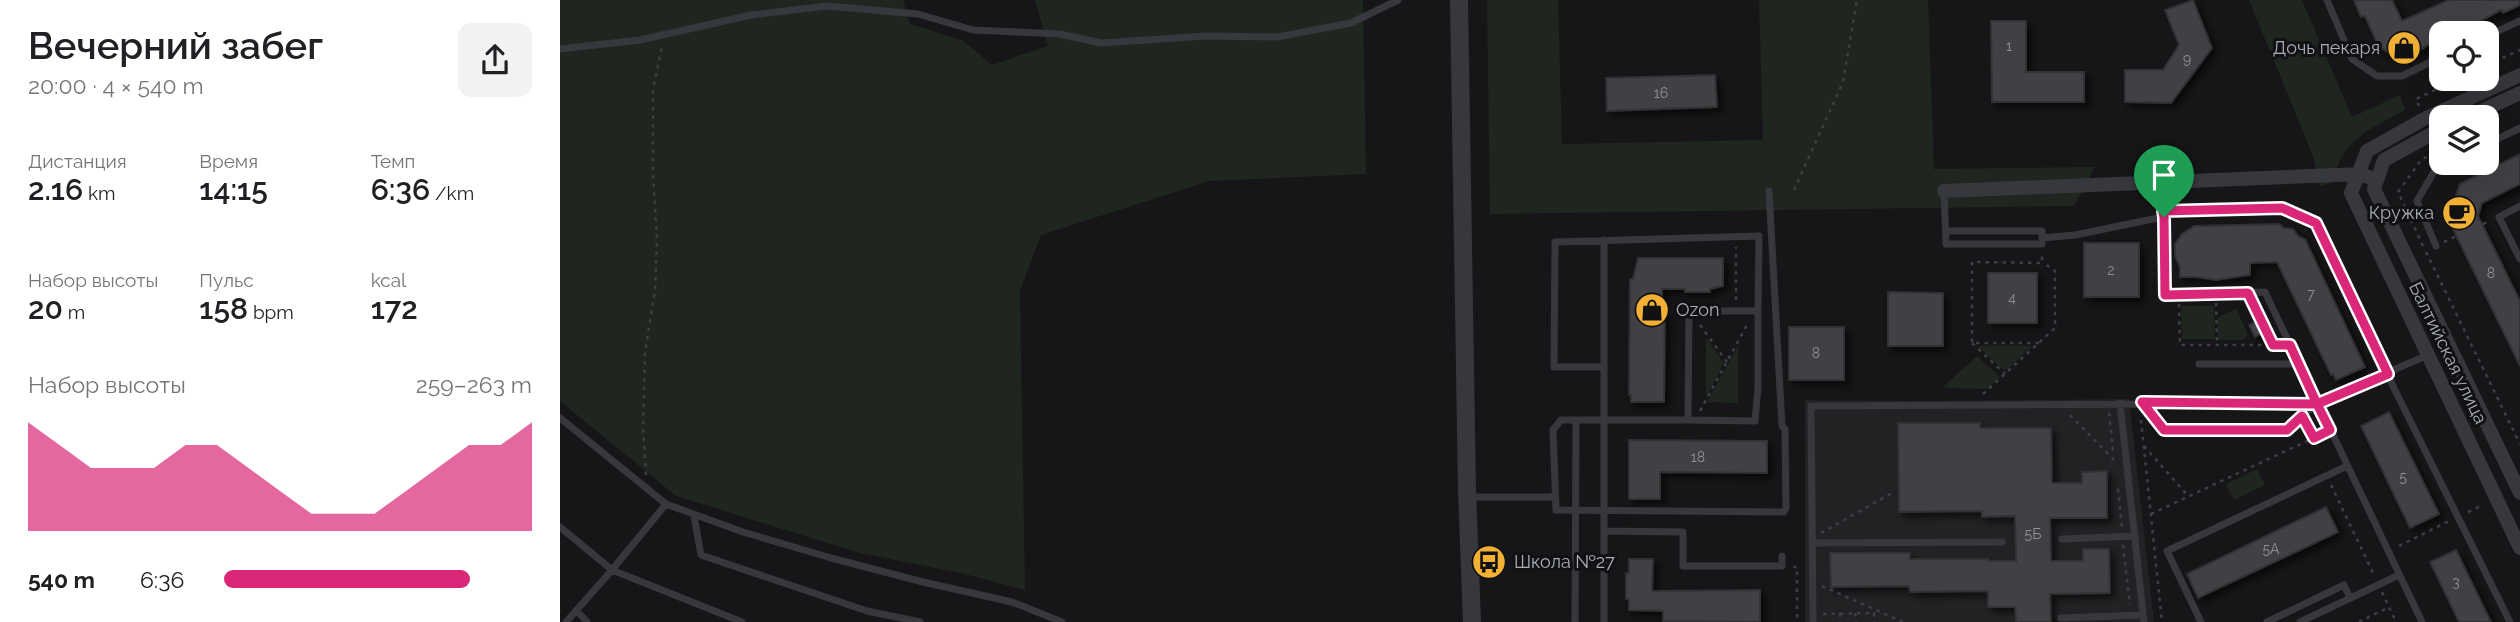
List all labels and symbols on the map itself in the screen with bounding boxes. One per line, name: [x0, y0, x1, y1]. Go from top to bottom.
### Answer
shop icon: Дочь пекаря: [2385, 29, 2423, 67]
place label: Дочь пекаря: [2273, 37, 2380, 58]
house number: 1: [2006, 38, 2012, 54]
house number: 9: [2183, 51, 2191, 67]
house number: 16: [1654, 85, 1668, 101]
pin: [2134, 145, 2194, 217]
cafe icon: Кружка: [2440, 194, 2478, 232]
place label: Кружка: [2369, 202, 2434, 223]
house number: 2: [2107, 262, 2115, 278]
house number: 8: [2487, 265, 2495, 281]
street label: Балтийская улица: [2405, 278, 2492, 427]
house number: 7: [2307, 286, 2315, 302]
house number: 4: [2008, 290, 2016, 306]
shop icon: Ozon: [1633, 291, 1671, 329]
place label: Ozon: [1676, 299, 1719, 320]
house number: 8: [1812, 345, 1820, 361]
house number: 18: [1691, 449, 1705, 465]
house number: 5: [2399, 469, 2407, 485]
house number: 5Б: [2025, 526, 2041, 542]
house number: 5А: [2262, 541, 2280, 557]
bus stop icon: Школа №27: [1470, 543, 1508, 581]
place label: Школа №27: [1514, 551, 1615, 572]
house number: 3: [2452, 574, 2460, 590]

